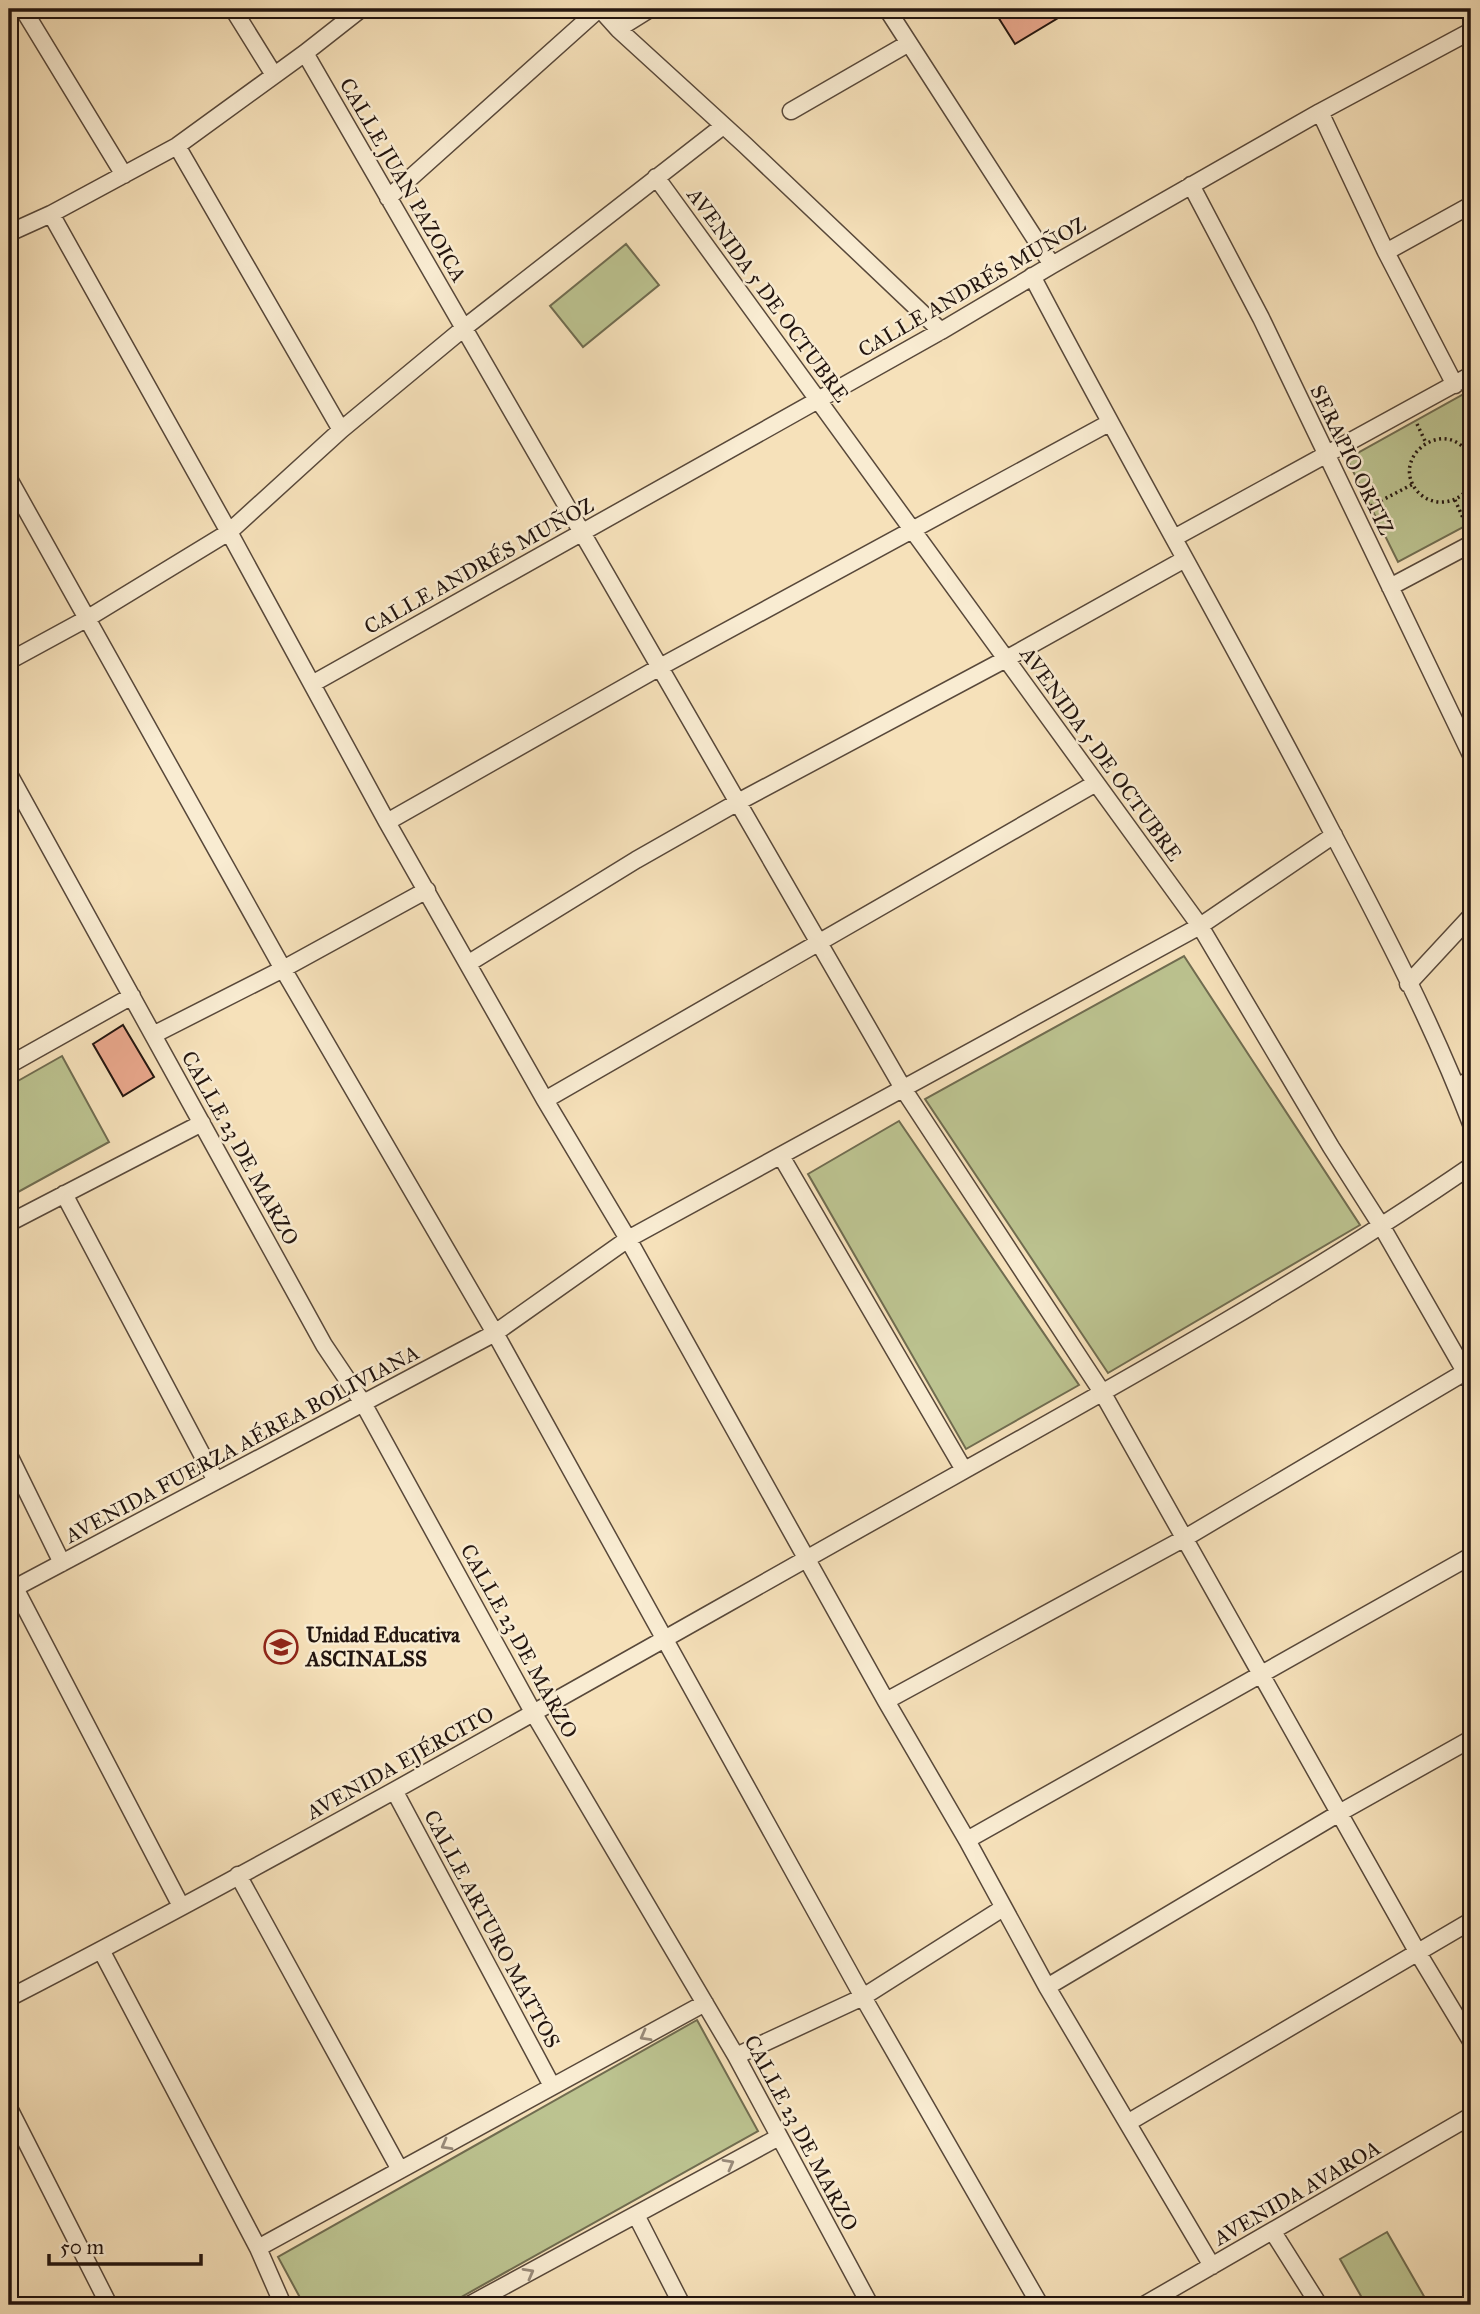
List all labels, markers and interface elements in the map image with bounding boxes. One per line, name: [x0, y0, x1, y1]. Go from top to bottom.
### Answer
street label: CALLE JUAN PAZOICA: [334, 73, 472, 287]
street label: AVENIDA 5 DE OCTUBRE: [681, 182, 855, 407]
street label: CALLE ANDRÉS MUÑOZ: [853, 210, 1091, 363]
street label: SERAPIO ORTIZ: [1304, 381, 1400, 539]
street label: CALLE ANDRÉS MUÑOZ: [359, 491, 598, 640]
street label: AVENIDA 5 DE OCTUBRE: [1014, 641, 1188, 866]
street label: CALLE 23 DE MARZO: [176, 1046, 304, 1250]
street label: AVENIDA FUERZA AÉREA BOLIVIANA: [59, 1338, 423, 1549]
street label: CALLE 23 DE MARZO: [455, 1539, 583, 1743]
place label: Unidad Educativa ASCINALSS: [304, 1622, 461, 1672]
school or university icon: Unidad Educativa ASCINALSS: [262, 1628, 300, 1666]
street label: AVENIDA EJÉRCITO: [300, 1700, 498, 1826]
street label: CALLE ARTURO MATTOS: [418, 1806, 566, 2052]
one-way arrow: [640, 2028, 652, 2041]
street label: CALLE 23 DE MARZO: [738, 2031, 864, 2235]
street label: AVENIDA AVAROA: [1208, 2135, 1385, 2252]
one-way arrow: [440, 2137, 453, 2150]
one-way arrow: [722, 2159, 734, 2172]
scale bar: [49, 2223, 201, 2267]
text: 50 m: [60, 2234, 105, 2260]
one-way arrow: [522, 2267, 535, 2281]

